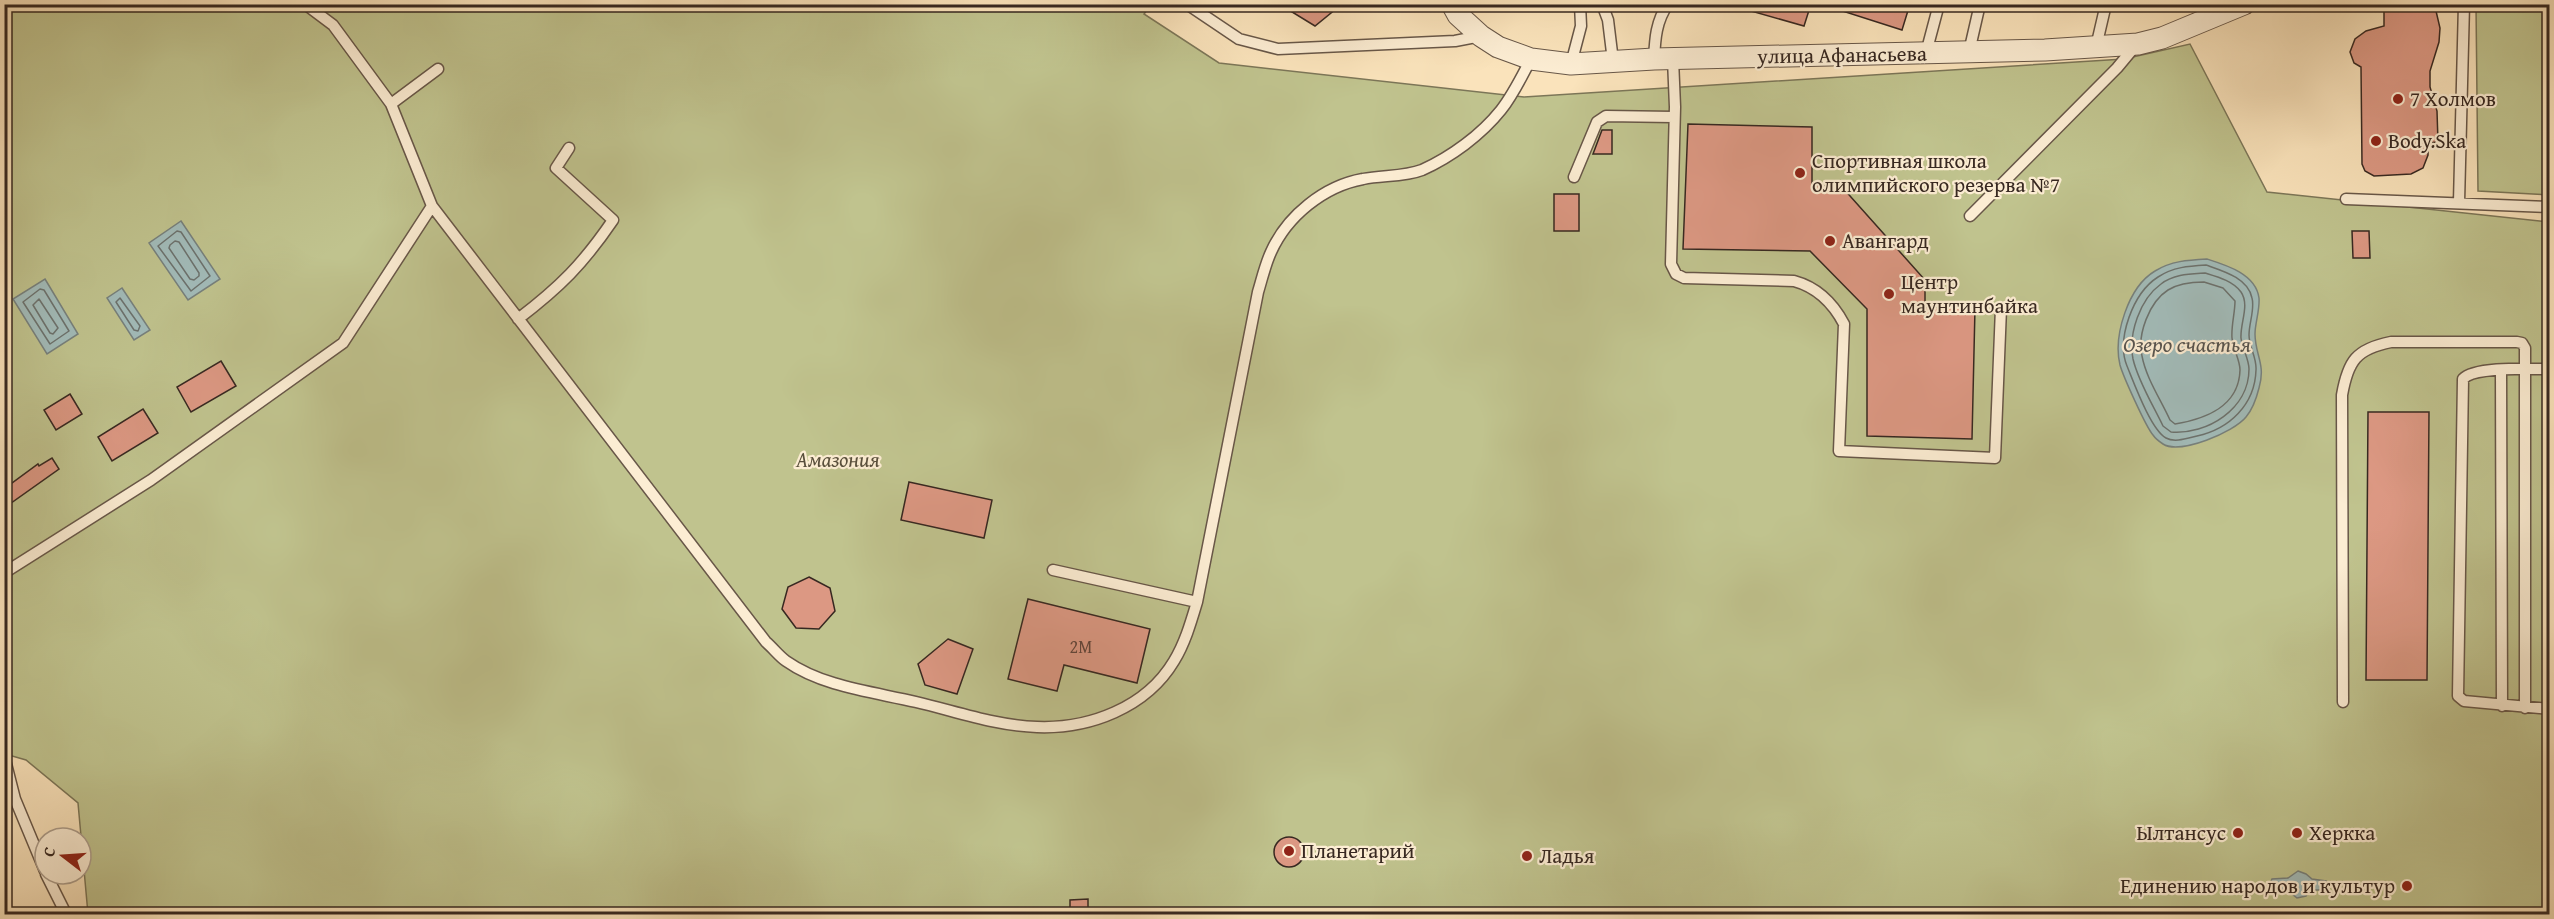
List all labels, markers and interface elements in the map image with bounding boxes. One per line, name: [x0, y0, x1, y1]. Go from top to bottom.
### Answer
street label: улица Афанасьева: [1756, 38, 1927, 71]
place label: 7 Холмов: [2410, 83, 2496, 114]
marker: 7 Холмов: [2391, 92, 2405, 106]
place label: Body.Ska: [2388, 125, 2466, 156]
marker: Body.Ska: [2369, 134, 2383, 148]
place label: Спортивная школа олимпийского резерва №7: [1812, 145, 2060, 200]
marker: Спортивная школа олимпийского резерва №7: [1793, 166, 1807, 180]
place label: Авангард: [1842, 225, 1929, 256]
marker: Авангард: [1823, 234, 1837, 248]
place label: Центр маунтинбайка: [1901, 266, 2038, 321]
marker: Центр маунтинбайка: [1882, 287, 1896, 301]
water label: Озеро счастья: [2123, 328, 2251, 360]
park label: Амазония: [795, 444, 880, 475]
house number: 2М: [1070, 633, 1092, 660]
place label: Ылтансус: [2137, 817, 2226, 848]
place label: Херкка: [2309, 817, 2375, 848]
north arrow: [33, 826, 93, 886]
marker: Ылтансус: [2231, 826, 2245, 840]
marker: Херкка: [2290, 826, 2304, 840]
place label: Планетарий: [1301, 835, 1415, 866]
place label: Ладья: [1539, 840, 1595, 871]
text: С: [36, 844, 61, 859]
marker: Планетарий: [1282, 844, 1296, 858]
marker: Ладья: [1520, 849, 1534, 863]
place label: Единению народов и культур: [2120, 870, 2395, 901]
marker: Единению народов и культур: [2400, 879, 2414, 893]

